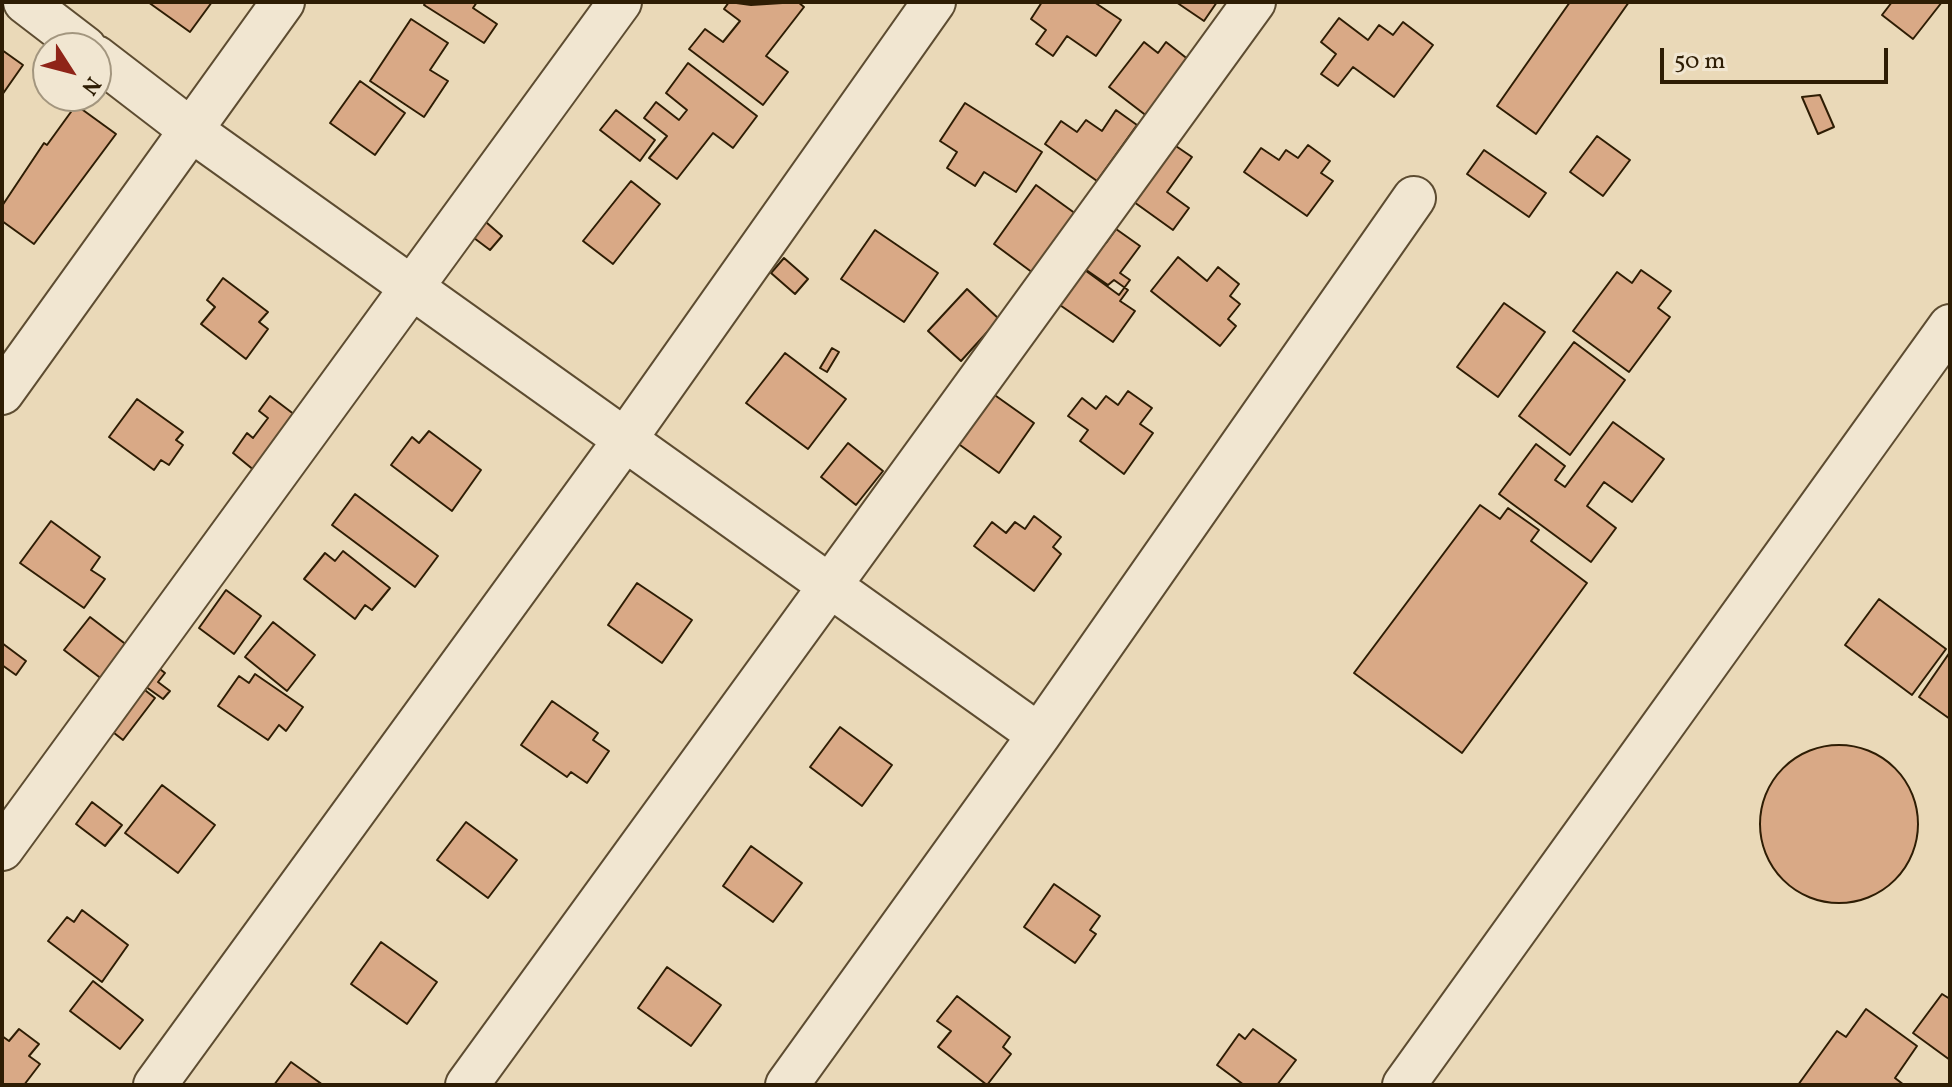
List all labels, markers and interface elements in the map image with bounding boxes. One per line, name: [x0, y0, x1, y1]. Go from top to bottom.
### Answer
north arrow: [32, 32, 112, 112]
scale bar: [1664, 32, 1892, 82]
text: 50 m: [1674, 45, 1726, 79]
text: N: [73, 70, 107, 101]

